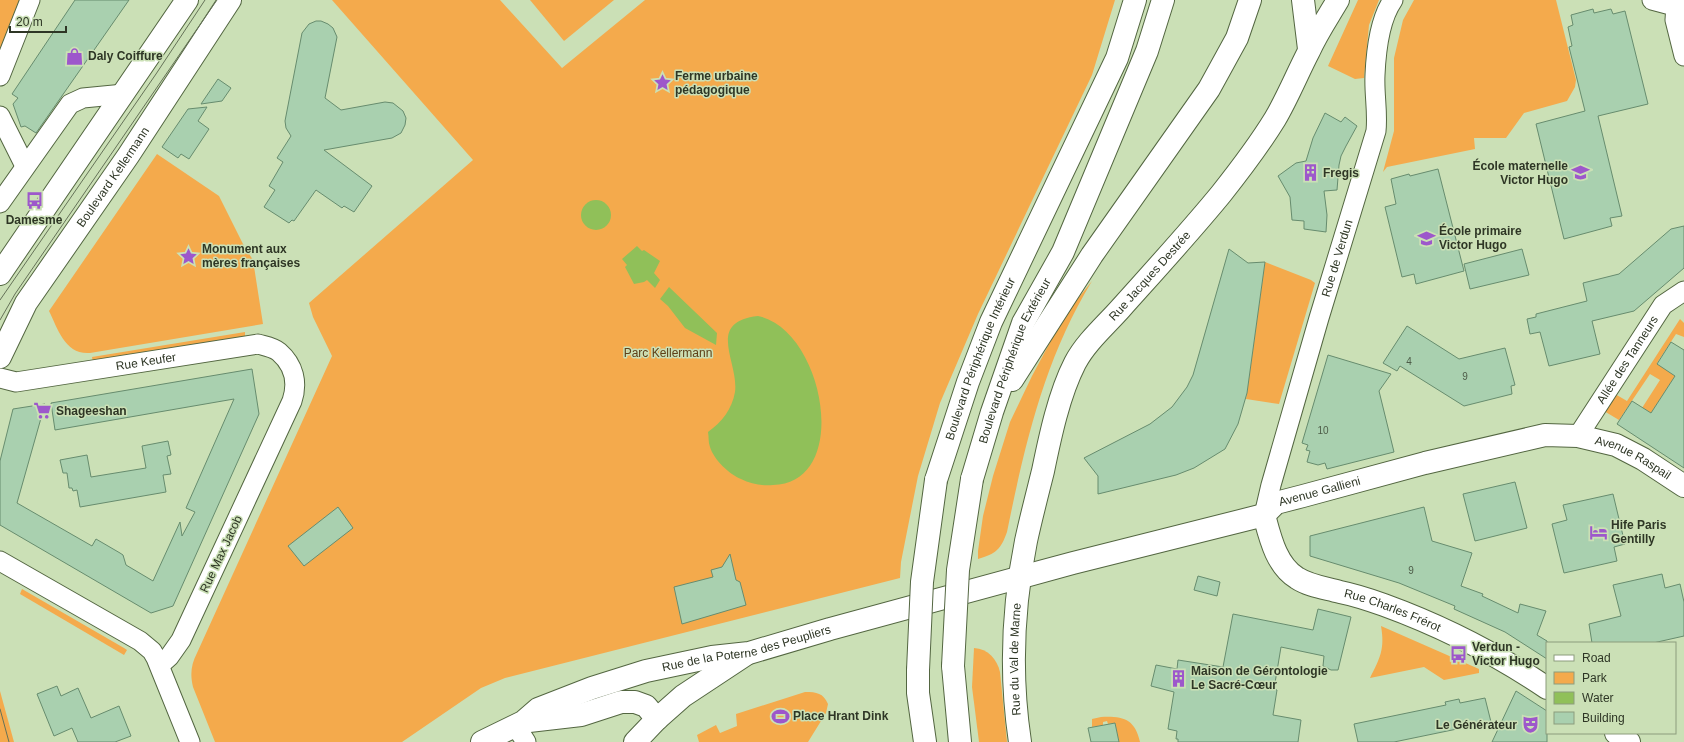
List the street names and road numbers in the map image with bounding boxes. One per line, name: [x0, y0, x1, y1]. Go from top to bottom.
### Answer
street label: Boulevard Kellermann: [74, 124, 152, 230]
street label: Rue de Verdun: [1319, 218, 1356, 299]
street label: Rue Jacques Destrée: [1106, 228, 1194, 324]
street label: Boulevard Périphérique Intérieur: [943, 275, 1018, 442]
street label: Boulevard Périphérique Extérieur: [976, 276, 1054, 445]
street label: Allée des Tanneurs: [1594, 313, 1661, 406]
street label: Rue Keufer: [115, 350, 177, 373]
street label: Avenue Raspail: [1594, 433, 1674, 483]
street label: Avenue Gallieni: [1277, 474, 1362, 509]
street label: Rue Max Jacob: [197, 513, 245, 595]
street label: Rue Charles Frérot: [1343, 586, 1444, 635]
street label: Rue du Val de Marne: [1007, 602, 1024, 716]
street label: Rue de la Poterne des Peupliers: [661, 622, 832, 674]

